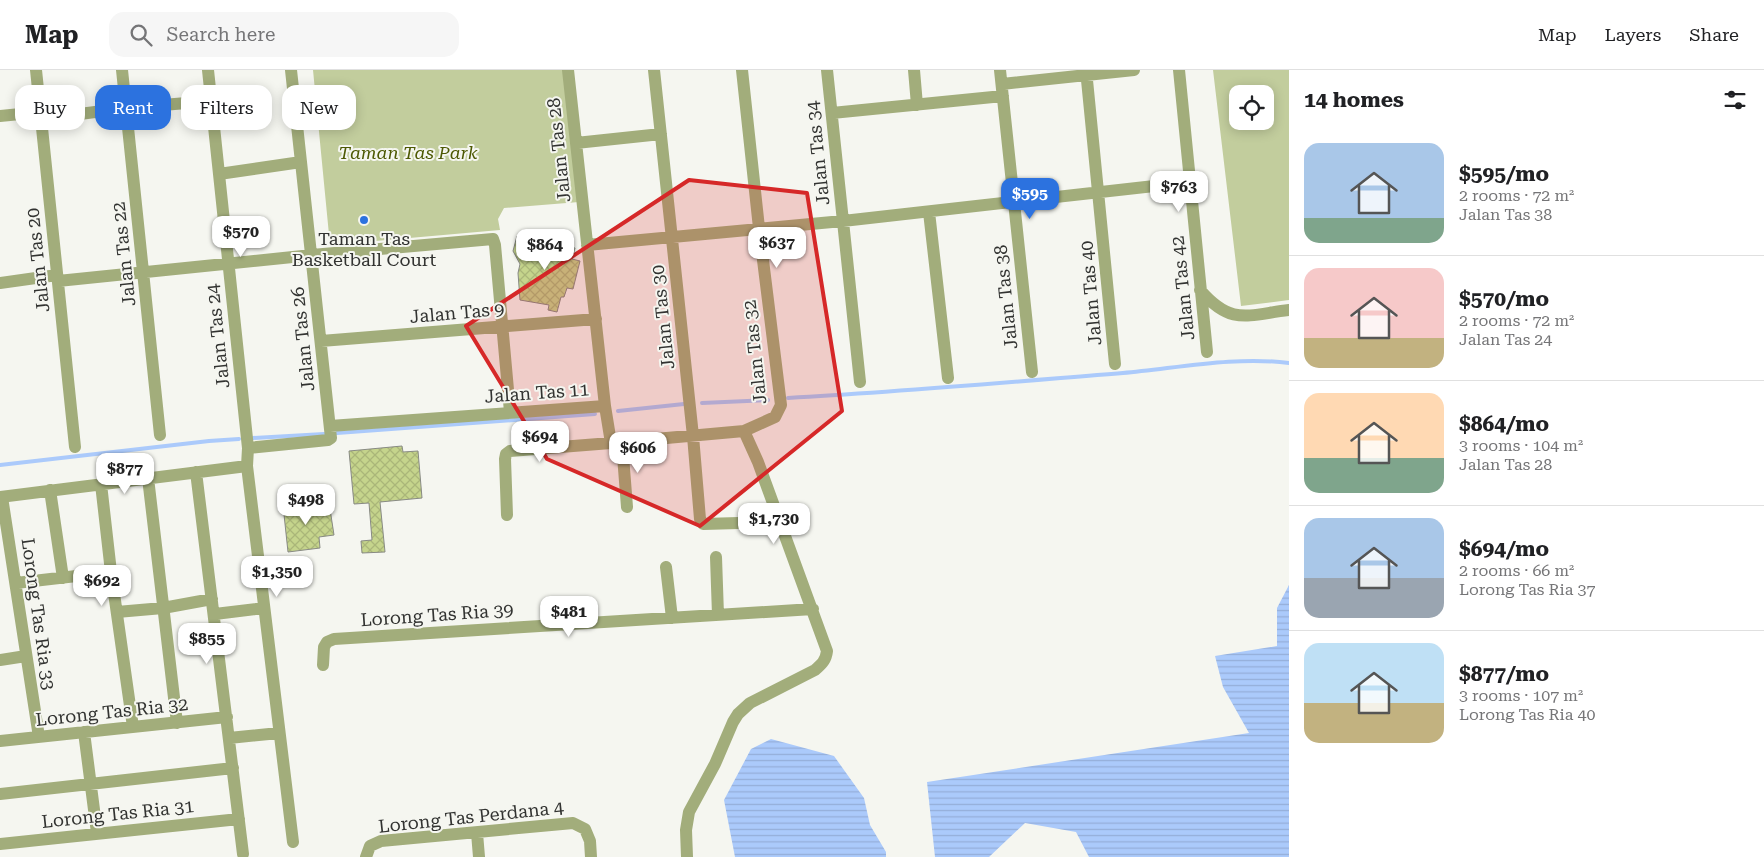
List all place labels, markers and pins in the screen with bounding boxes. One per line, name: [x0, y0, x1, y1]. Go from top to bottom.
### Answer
pin: $763: [1149, 170, 1209, 213]
pin: $595: [1000, 178, 1060, 220]
marker: Taman Tas Basketball Court: [358, 214, 370, 226]
pin: $570: [211, 216, 271, 258]
pin: $637: [747, 226, 807, 269]
place label: Taman Tas Basketball Court: [292, 228, 436, 270]
pin: $864: [515, 228, 575, 271]
pin: $694: [510, 420, 570, 463]
pin: $606: [608, 432, 668, 474]
pin: $877: [95, 452, 155, 495]
pin: $498: [276, 484, 336, 526]
pin: $1,730: [733, 502, 815, 545]
pin: $1,350: [236, 556, 318, 598]
pin: $692: [72, 564, 132, 607]
pin: $481: [539, 596, 599, 638]
pin: $855: [177, 622, 237, 665]

